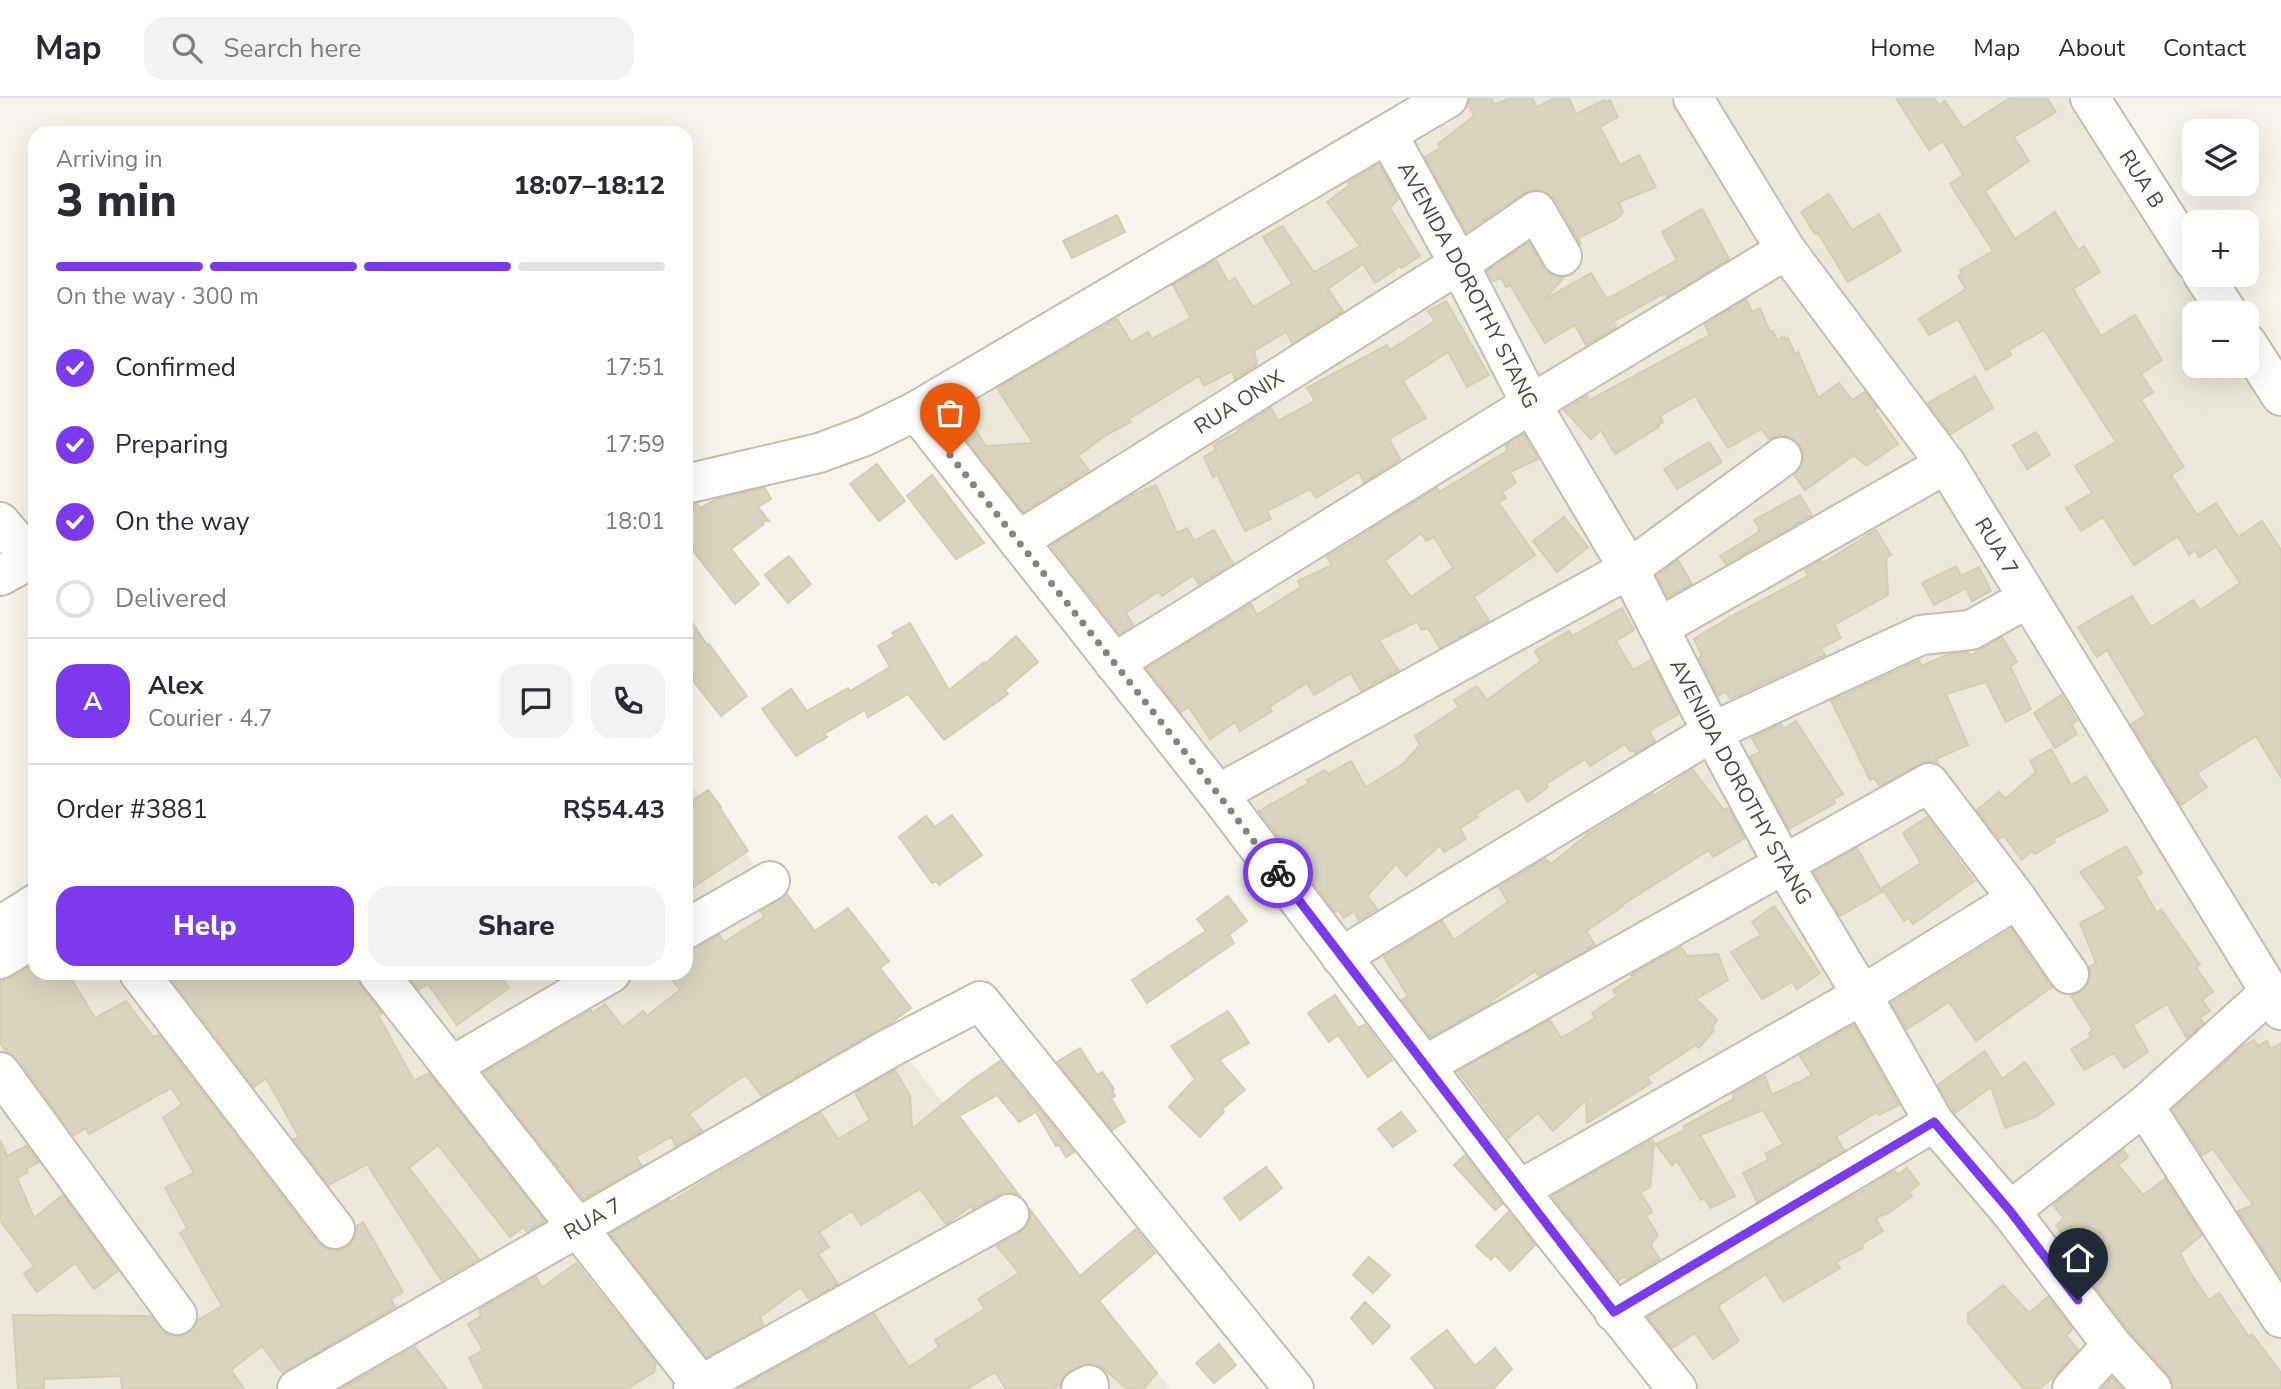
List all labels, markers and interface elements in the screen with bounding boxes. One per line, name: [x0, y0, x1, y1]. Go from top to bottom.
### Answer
search box: [144, 17, 634, 80]
text: Map: [35, 26, 102, 71]
icon: search: [168, 29, 206, 67]
text: Search here: [224, 31, 361, 66]
text: Home: [1870, 32, 1935, 64]
text: Map: [1973, 32, 2020, 64]
text: About: [2058, 32, 2125, 64]
text: Contact: [2163, 32, 2246, 64]
map controls: [2182, 119, 2259, 378]
button: layers: [2182, 119, 2259, 196]
text: Arriving in: [56, 144, 163, 175]
street label: RUA B: [2113, 144, 2171, 214]
street label: AVENIDA DOROTHY STANG: [1391, 157, 1545, 413]
text: 18:07–18:12: [514, 168, 665, 203]
text: 3 min: [56, 169, 177, 232]
button: +: [2182, 210, 2259, 287]
text: On the way · 300 m: [56, 281, 259, 312]
button: −: [2182, 301, 2259, 378]
icon: check: [56, 349, 94, 387]
text: Confirmed: [115, 350, 236, 385]
text: 17:51: [605, 352, 665, 383]
street label: RUA ONIX: [1189, 363, 1289, 441]
pin: [920, 383, 980, 455]
icon: bag: [931, 394, 969, 432]
icon: check: [56, 426, 94, 464]
text: Preparing: [115, 427, 228, 462]
text: 17:59: [605, 429, 665, 460]
icon: check: [56, 503, 94, 541]
text: On the way: [115, 504, 249, 539]
text: 18:01: [605, 506, 665, 537]
street label: RUA 7: [1968, 512, 2025, 580]
text: Delivered: [115, 581, 227, 616]
street label: AVENIDA DOROTHY STANG: [1663, 654, 1819, 910]
button: chat: [499, 664, 573, 738]
button: phone: [591, 664, 665, 738]
text: Alex: [148, 668, 204, 703]
text: A: [83, 684, 103, 719]
text: Courier · 4.7: [148, 703, 272, 734]
text: Order #3881: [56, 792, 208, 827]
text: R$54.43: [563, 792, 665, 827]
courier: [1243, 838, 1313, 908]
icon: bike: [1259, 854, 1297, 892]
button: Help: [56, 886, 354, 966]
button: Share: [368, 886, 665, 966]
street label: RUA 7: [558, 1191, 627, 1247]
pin: [2048, 1228, 2108, 1300]
icon: home: [2059, 1239, 2097, 1277]

